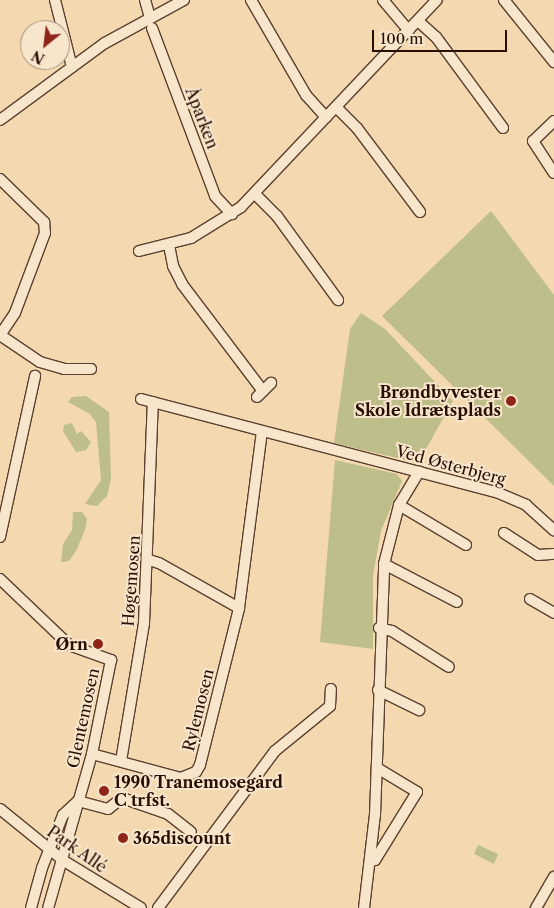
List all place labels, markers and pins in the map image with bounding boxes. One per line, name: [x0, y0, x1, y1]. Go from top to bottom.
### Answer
place label: Brøndbyvester Skole Idrætsplads: [355, 382, 501, 420]
marker: Brøndbyvester Skole Idrætsplads: [505, 395, 517, 407]
place label: Ørn: [55, 634, 88, 654]
marker: Ørn: [92, 638, 104, 650]
place label: 1990 Tranemosegård C trfst.: [114, 772, 283, 810]
marker: 1990 Tranemosegård C trfst.: [98, 785, 110, 797]
place label: 365discount: [133, 828, 231, 848]
marker: 365discount: [117, 832, 129, 844]

